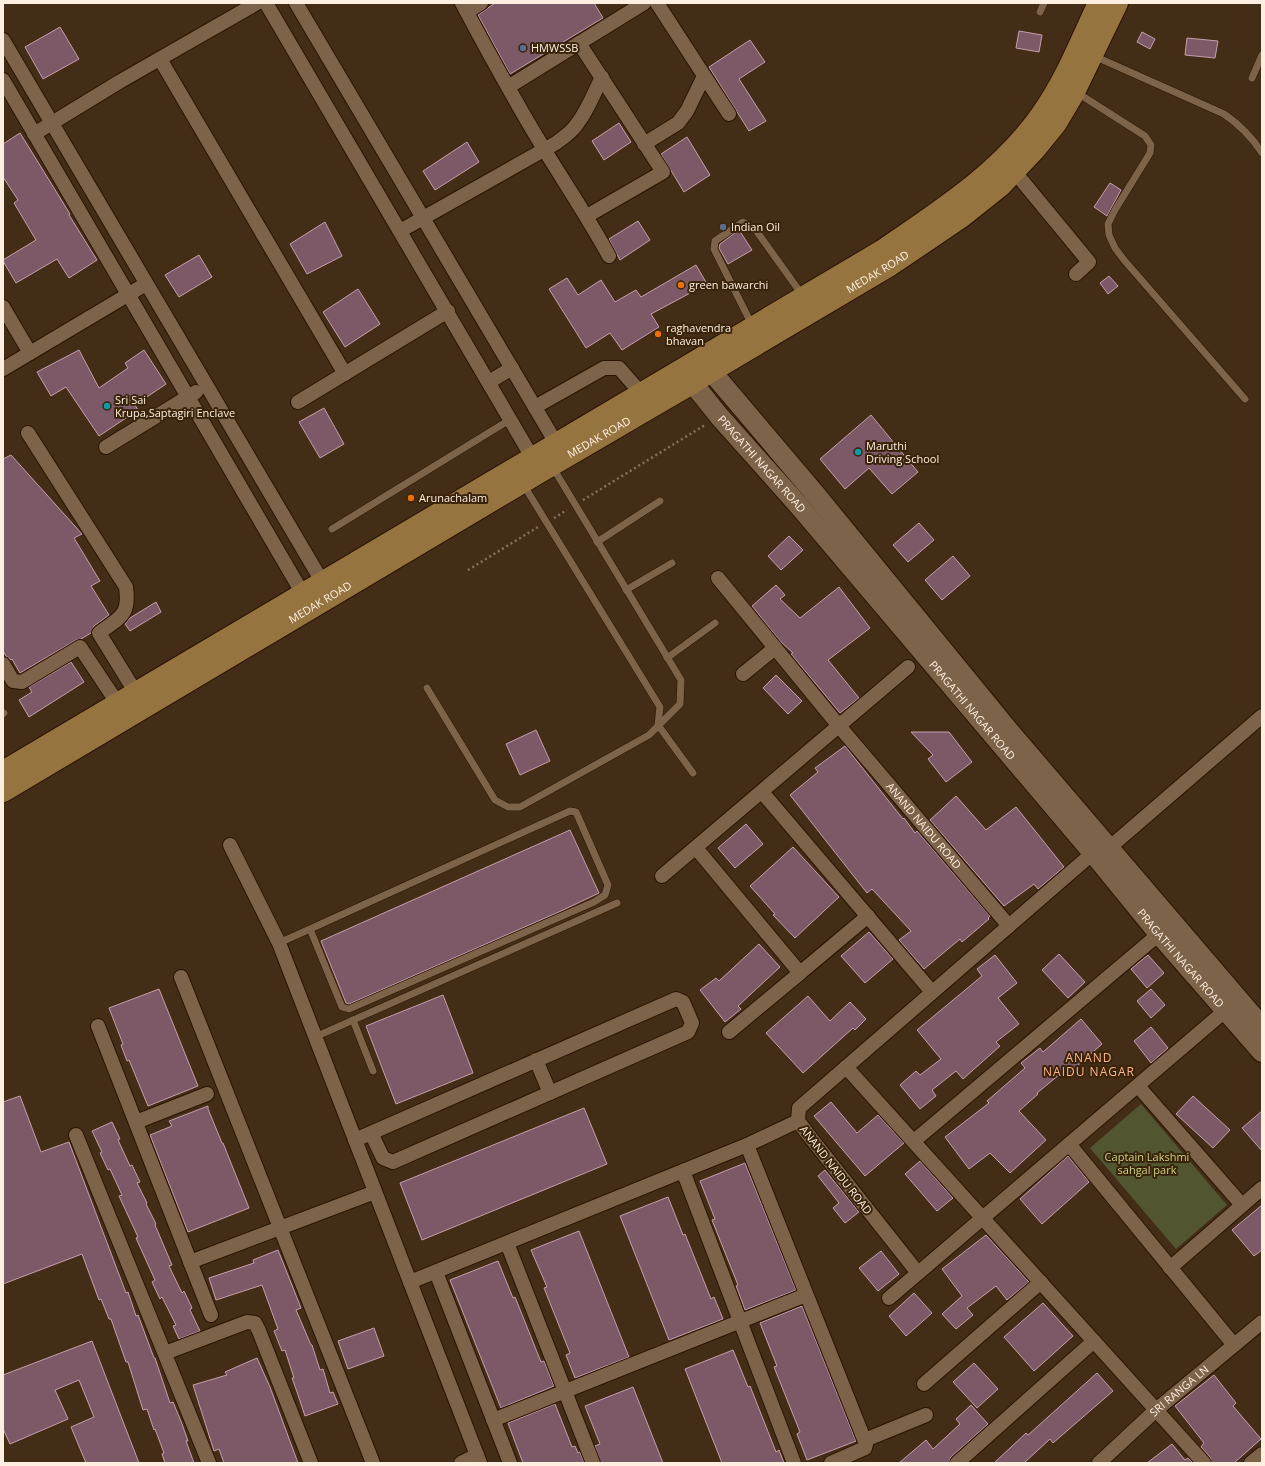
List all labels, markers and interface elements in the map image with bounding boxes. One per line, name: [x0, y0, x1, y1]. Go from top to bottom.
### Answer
place label: HMWSSB: [531, 40, 578, 55]
marker: HMWSSB: [518, 43, 528, 53]
place label: Indian Oil: [731, 219, 780, 234]
marker: Indian Oil: [718, 222, 728, 232]
street label: MEDAK ROAD: [843, 246, 912, 296]
place label: green bawarchi: [689, 277, 768, 292]
marker: green bawarchi: [676, 280, 686, 290]
place label: raghavendra bhavan: [666, 320, 731, 348]
marker: raghavendra bhavan: [653, 329, 663, 339]
place label: Sri Sai Krupa,Saptagiri Enclave: [115, 392, 235, 420]
marker: Sri Sai Krupa,Saptagiri Enclave: [102, 401, 112, 411]
street label: PRAGATHI NAGAR ROAD: [715, 412, 810, 516]
street label: MEDAK ROAD: [564, 413, 633, 461]
place label: Maruthi Driving School: [866, 438, 939, 466]
marker: Maruthi Driving School: [853, 447, 863, 457]
place label: Arunachalam: [419, 490, 487, 505]
marker: Arunachalam: [406, 493, 416, 503]
street label: MEDAK ROAD: [286, 577, 354, 627]
street label: PRAGATHI NAGAR ROAD: [926, 657, 1019, 763]
street label: ANAND NAIDU ROAD: [883, 779, 965, 872]
street label: PRAGATHI NAGAR ROAD: [1135, 906, 1228, 1011]
district label: ANAND NAIDU NAGAR: [1043, 1049, 1135, 1080]
street label: ANAND NAIDU ROAD: [797, 1122, 876, 1217]
park label: Captain Lakshmi sahgal park: [1105, 1149, 1189, 1177]
street label: SRI RANGA LN: [1146, 1361, 1212, 1419]

